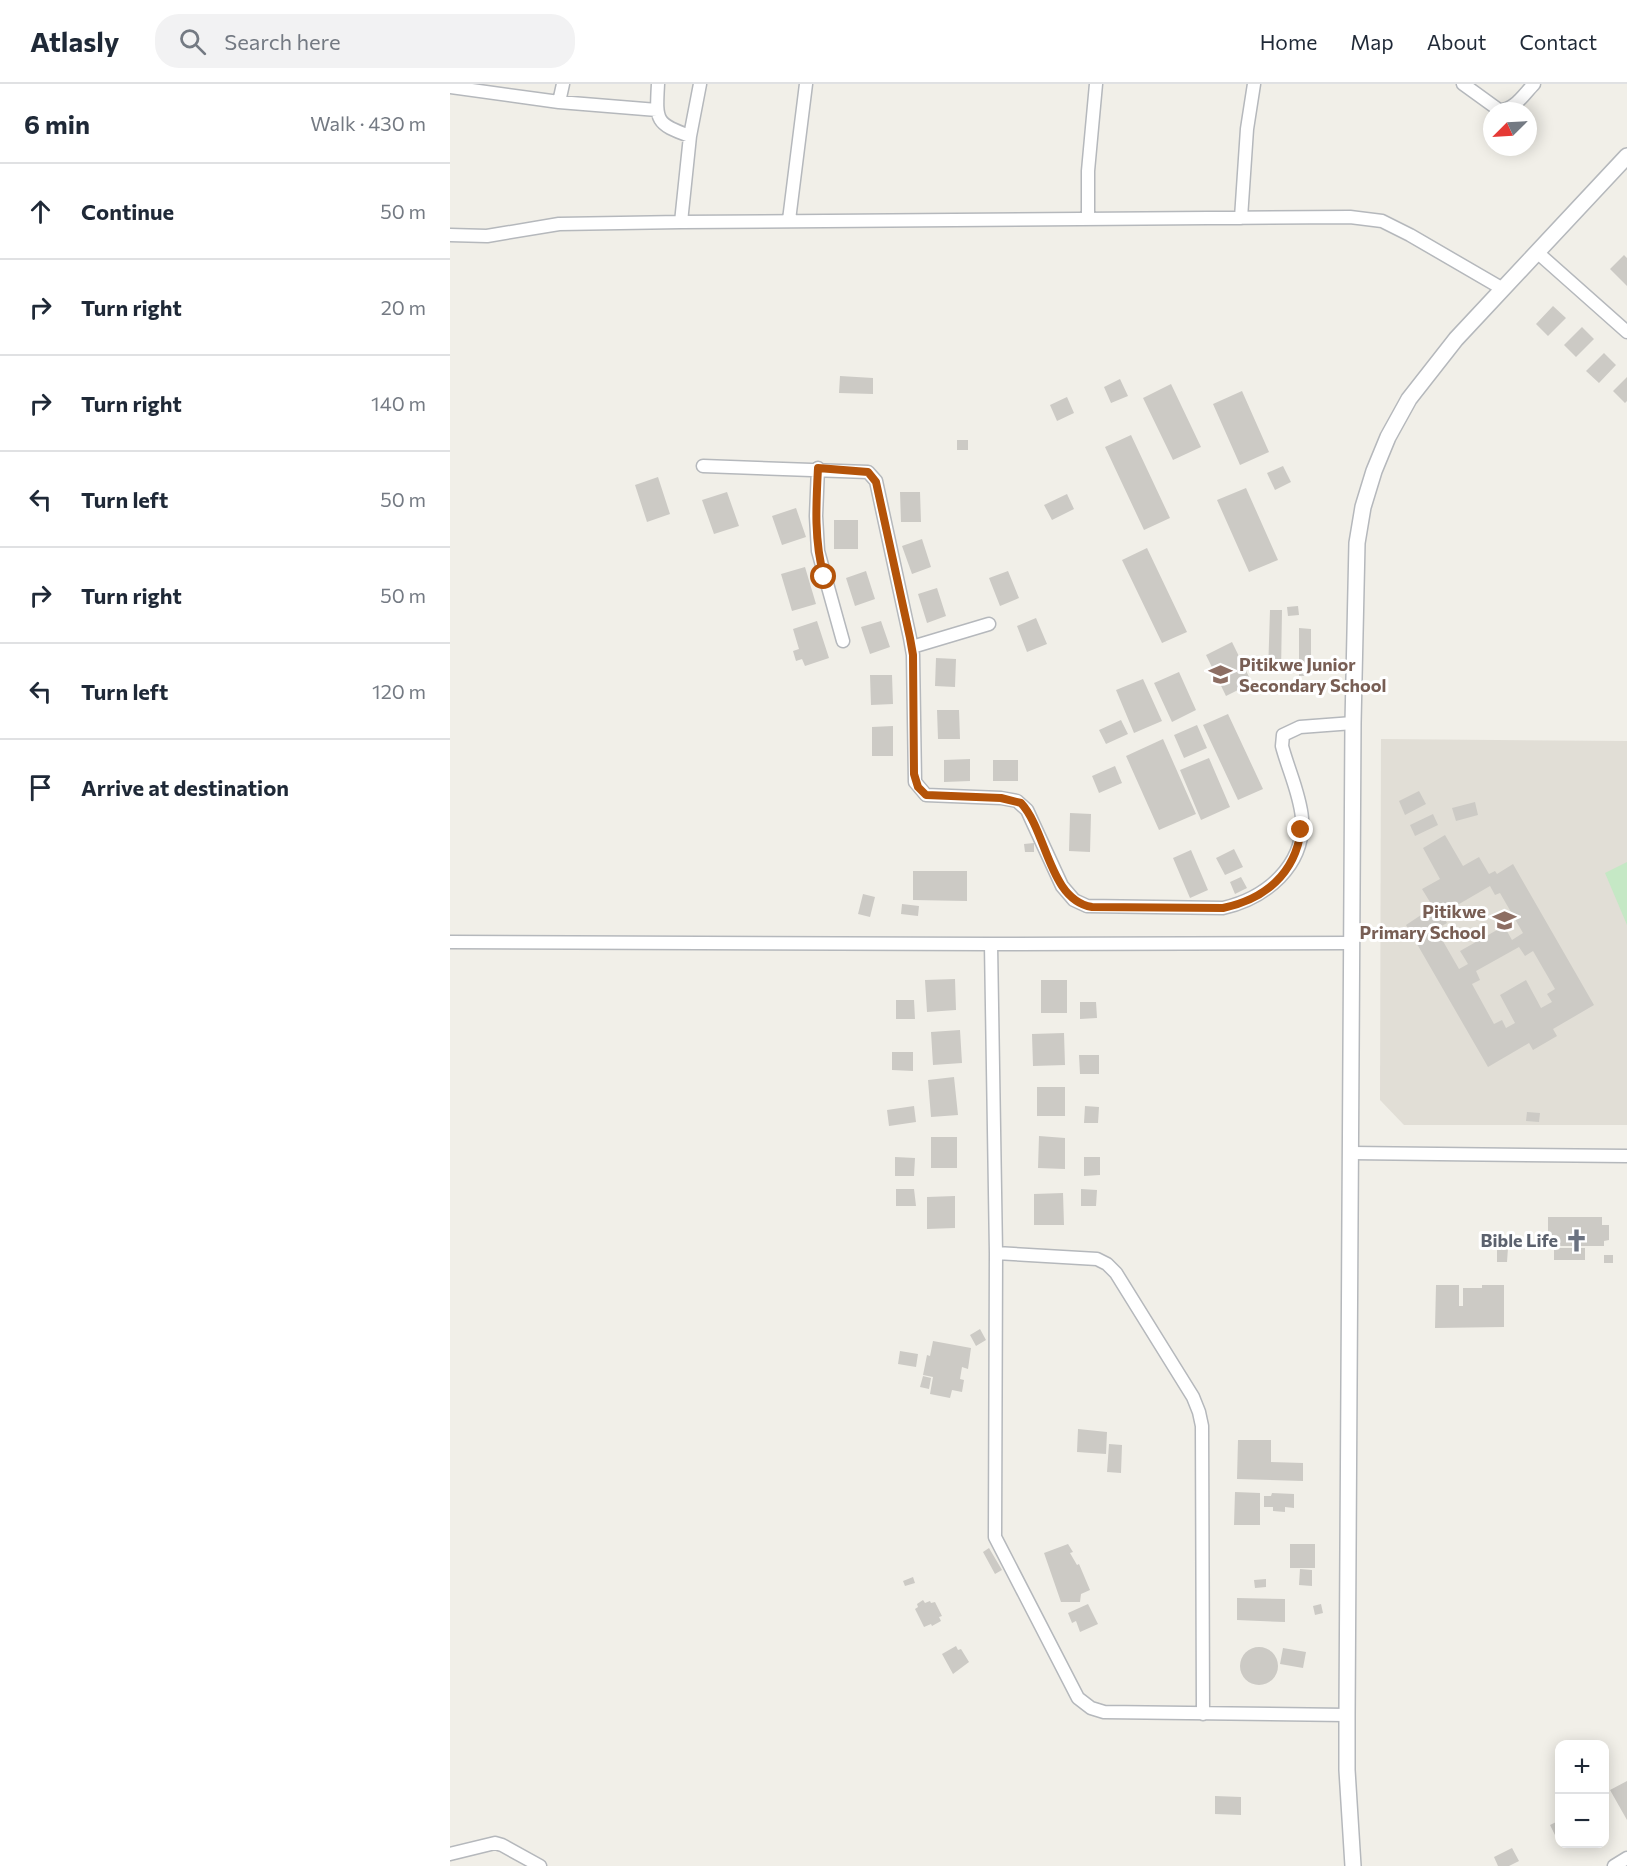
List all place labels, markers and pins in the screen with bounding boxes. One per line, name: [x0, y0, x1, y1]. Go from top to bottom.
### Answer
place label: Pitikwe Junior Secondary School: [1239, 653, 1386, 696]
school or university icon: Pitikwe Junior Secondary School: [1208, 661, 1234, 687]
place label: Pitikwe Primary School: [1360, 900, 1486, 943]
school or university icon: Pitikwe Primary School: [1491, 908, 1517, 934]
church icon: Bible Life: [1563, 1227, 1589, 1253]
place label: Bible Life: [1481, 1229, 1558, 1251]

